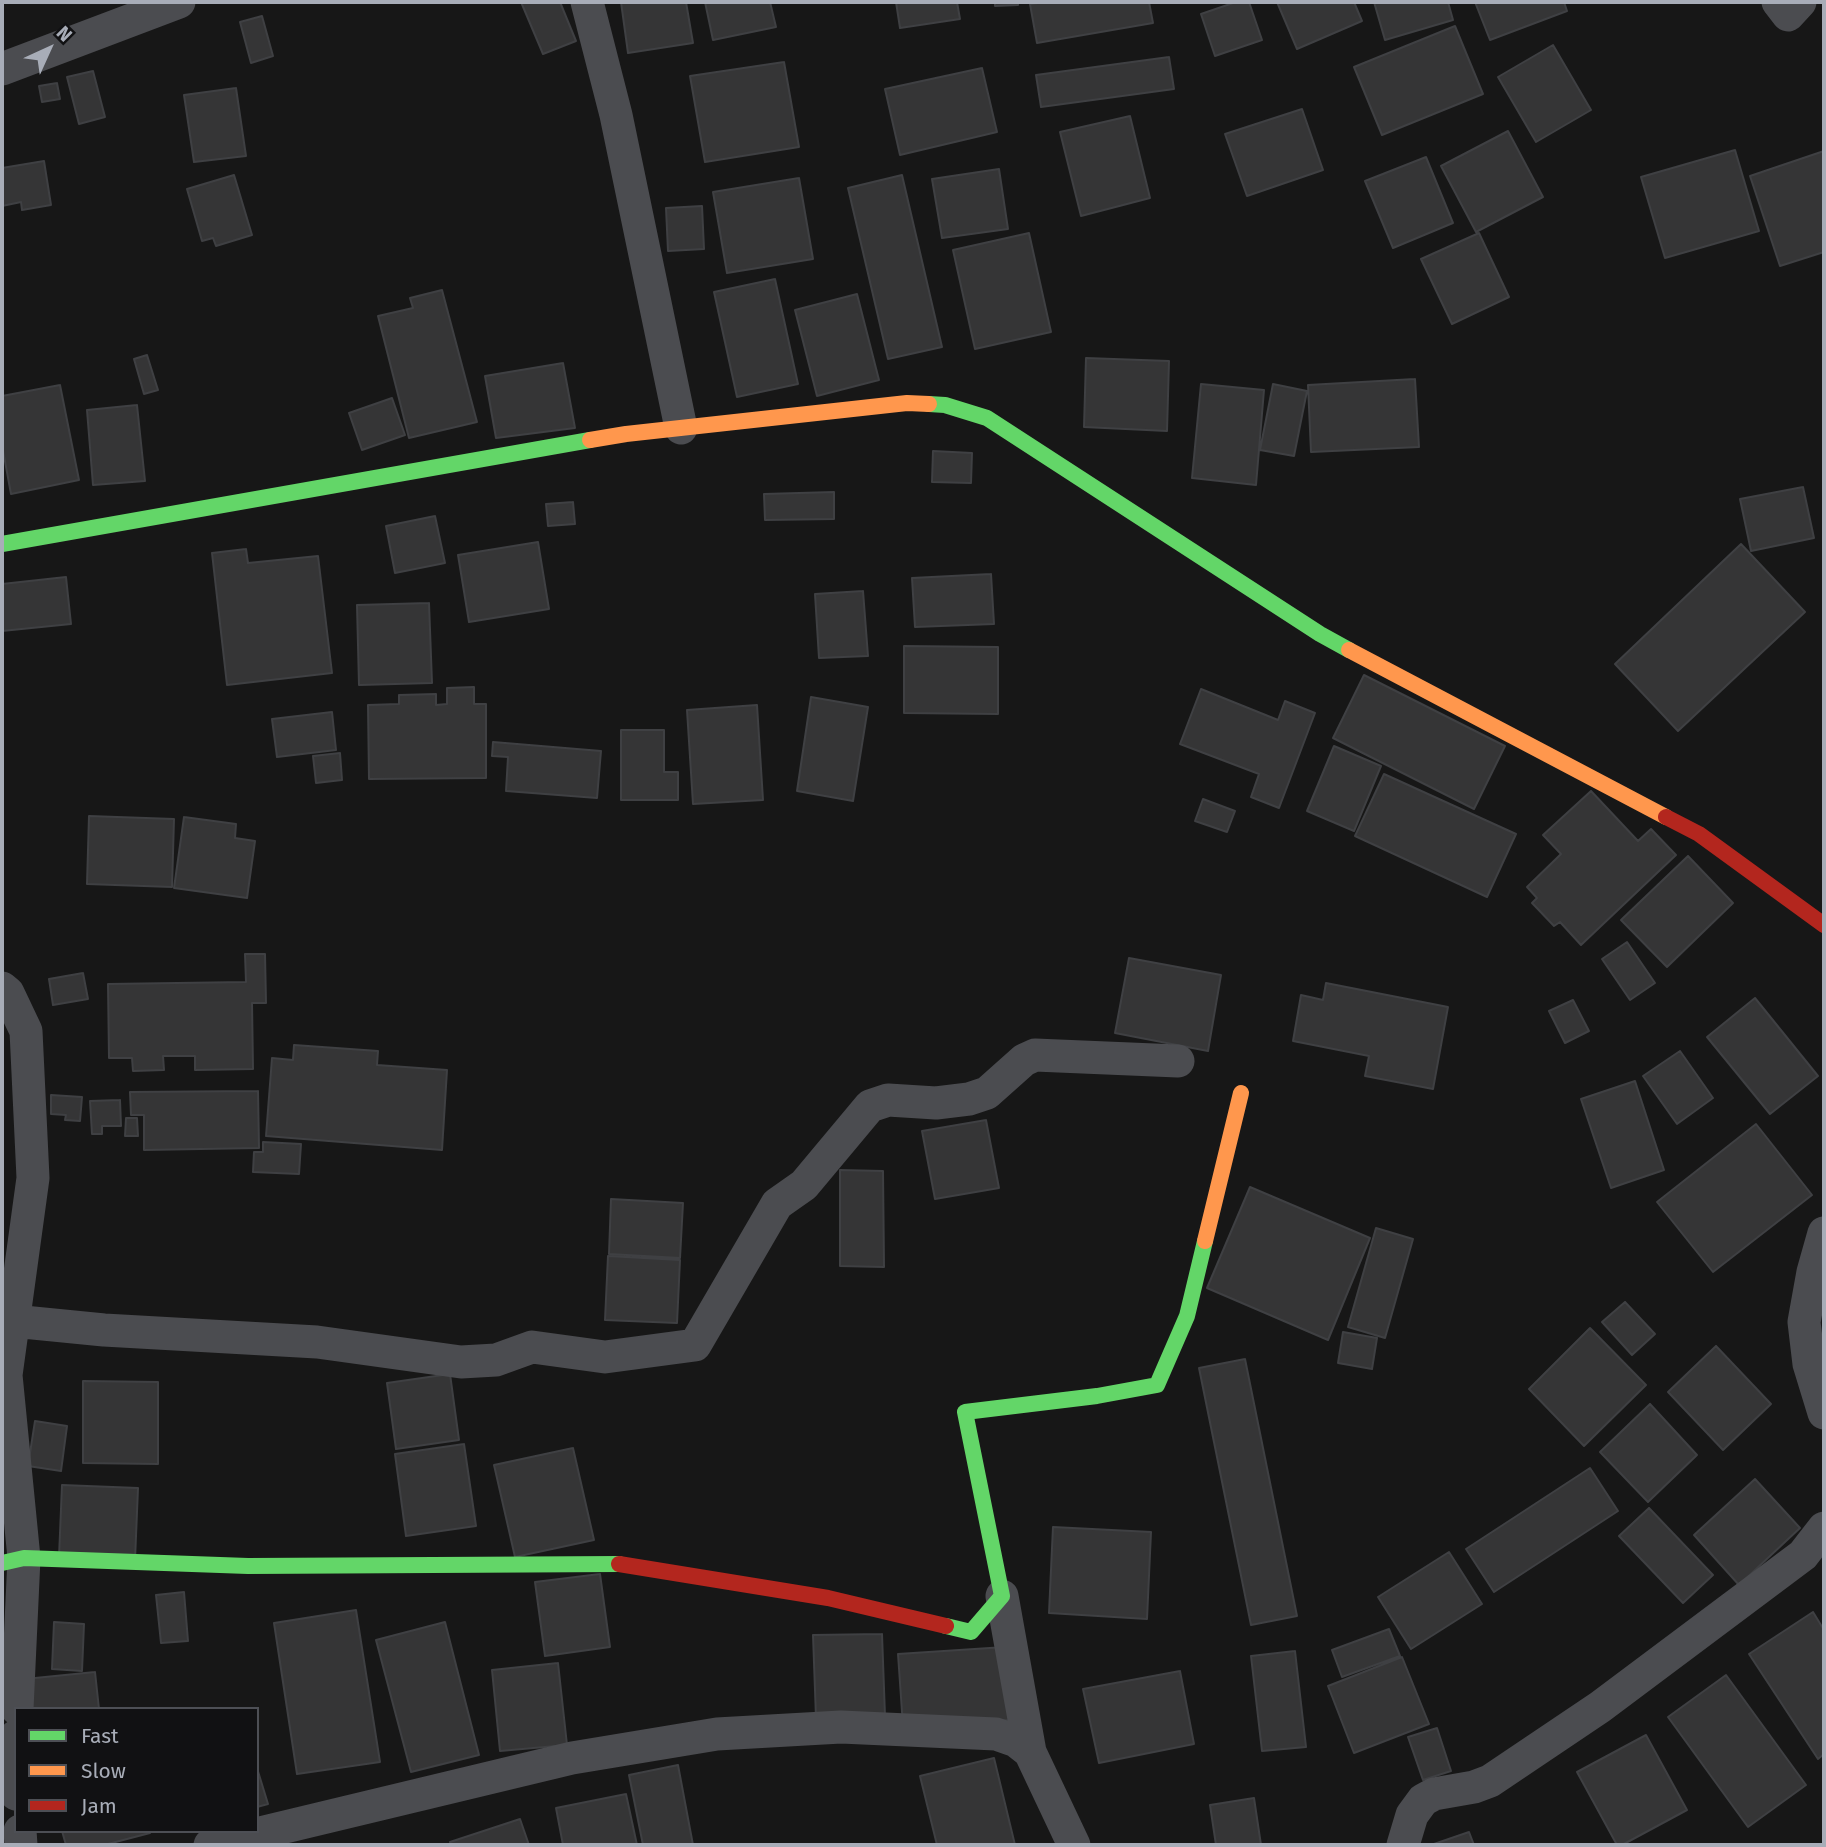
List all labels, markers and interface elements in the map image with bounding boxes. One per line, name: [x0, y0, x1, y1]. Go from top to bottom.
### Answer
north arrow: [14, 14, 84, 84]
text: N: [52, 21, 77, 46]
legend: [14, 1707, 259, 1833]
text: Fast: [81, 1723, 119, 1749]
text: Slow: [81, 1758, 126, 1784]
text: Jam: [81, 1793, 117, 1819]

